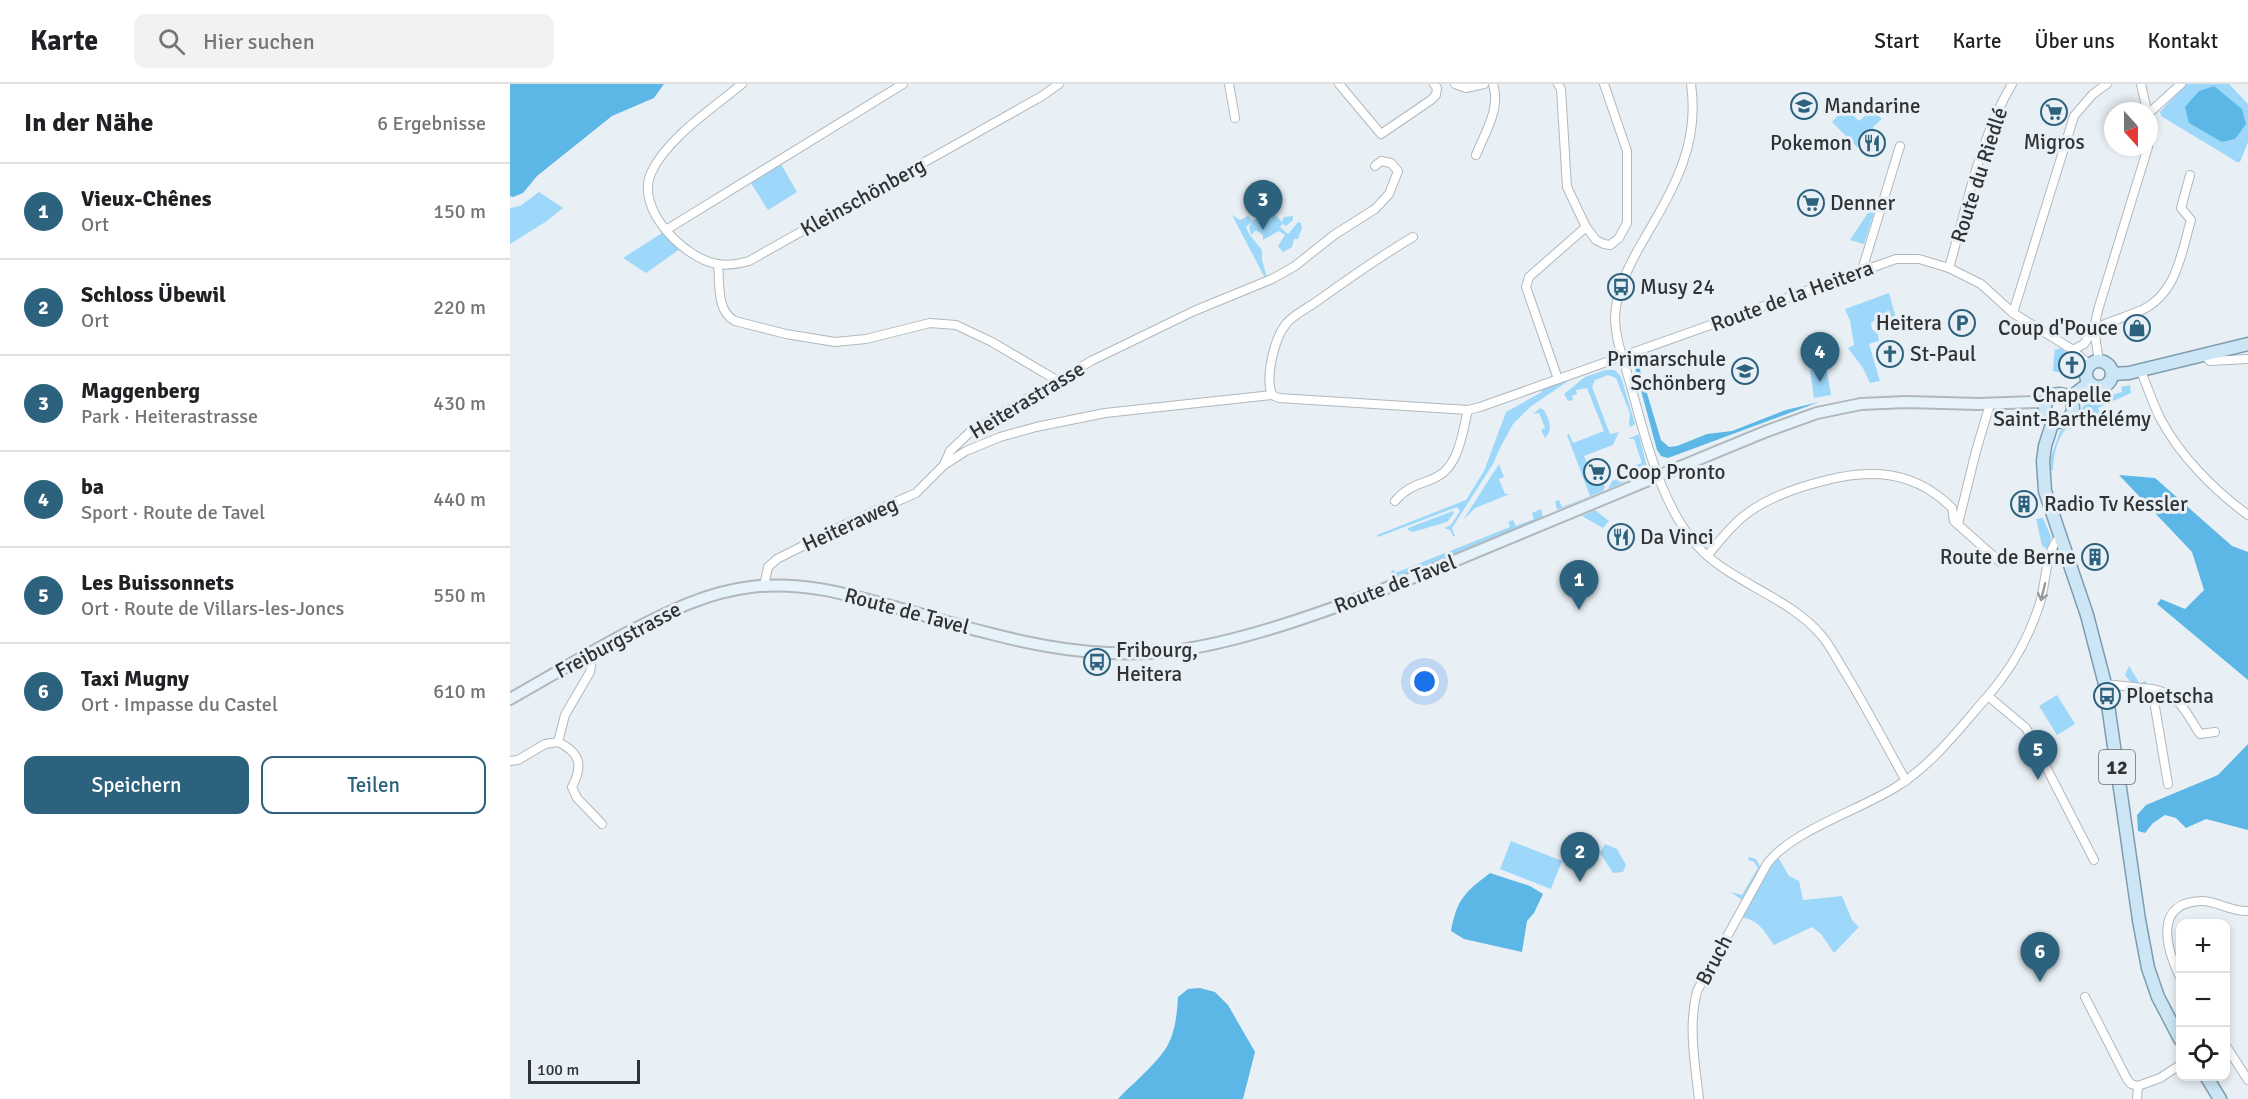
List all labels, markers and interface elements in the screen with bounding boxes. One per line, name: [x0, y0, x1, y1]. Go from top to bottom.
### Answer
search box: [134, 14, 554, 68]
text: Karte: [30, 24, 98, 58]
icon: search: [155, 25, 188, 58]
text: Hier suchen: [203, 28, 315, 55]
text: Start: [1874, 28, 1919, 54]
text: Karte: [1952, 28, 2001, 54]
text: Über uns: [2034, 28, 2115, 54]
text: Kontakt: [2148, 28, 2218, 54]
school or university icon: Mandarine: [1789, 91, 1819, 121]
place label: Mandarine: [1824, 93, 1921, 119]
supermarket icon: Migros: [2039, 97, 2069, 127]
north arrow: [2104, 102, 2158, 156]
street label: Route du Riedlé: [1945, 104, 2013, 246]
text: In der Nähe: [24, 107, 154, 139]
text: 6 Ergebnisse: [377, 111, 486, 136]
restaurant icon: Pokemon: [1857, 128, 1887, 158]
place label: Migros: [2023, 129, 2085, 155]
place label: Pokemon: [1770, 130, 1852, 156]
street label: Kleinschönberg: [796, 152, 930, 242]
pin: 3: [1244, 180, 1282, 230]
text: Vieux-Chênes: [81, 185, 212, 212]
supermarket icon: Denner: [1796, 188, 1826, 218]
place label: Denner: [1830, 190, 1896, 216]
text: 1: [38, 199, 49, 224]
text: 150 m: [433, 199, 486, 224]
text: Ort: [81, 212, 109, 237]
street label: Route de la Heitera: [1707, 255, 1877, 337]
bus stop icon: Musy 24: [1606, 272, 1636, 302]
place label: Musy 24: [1640, 274, 1715, 300]
text: Schloss Übewil: [81, 281, 226, 308]
text: 2: [38, 295, 49, 320]
text: 220 m: [433, 295, 486, 320]
text: Ort: [81, 308, 109, 333]
parking icon: Heitera: [1947, 308, 1977, 338]
place label: Heitera: [1876, 310, 1942, 336]
shop icon: Coup d'Pouce: [2122, 313, 2152, 343]
place label: Coup d'Pouce: [1998, 315, 2118, 341]
pin: 4: [1800, 332, 1840, 382]
church icon: St-Paul: [1875, 339, 1905, 369]
place label: St-Paul: [1910, 341, 1976, 367]
place label: Primarschule Schönberg: [1607, 346, 1726, 396]
church icon: Chapelle Saint-Barthélémy: [2057, 350, 2087, 380]
street label: Heiterastrasse: [965, 355, 1089, 445]
school or university icon: Primarschule Schönberg: [1730, 356, 1760, 386]
text: Maggenberg: [81, 377, 200, 404]
place label: Chapelle Saint-Barthélémy: [1993, 382, 2151, 432]
text: 3: [38, 391, 49, 416]
text: 430 m: [433, 391, 486, 416]
text: Park · Heiterastrasse: [81, 404, 258, 429]
supermarket icon: Coop Pronto: [1582, 457, 1612, 487]
place label: Coop Pronto: [1616, 459, 1725, 485]
text: ba: [81, 473, 104, 500]
text: 4: [38, 487, 49, 512]
text: 440 m: [433, 487, 486, 512]
building icon: Radio Tv Kessler: [2009, 489, 2039, 519]
street label: Heiteraweg: [798, 491, 902, 557]
place label: Radio Tv Kessler: [2044, 491, 2188, 517]
text: Sport · Route de Tavel: [81, 500, 265, 525]
restaurant icon: Da Vinci: [1606, 522, 1636, 552]
place label: Da Vinci: [1640, 524, 1714, 550]
building icon: Route de Berne: [2080, 542, 2110, 572]
place label: Route de Berne: [1940, 544, 2076, 570]
street label: Route de Tavel: [1330, 549, 1460, 619]
pin: 1: [1560, 560, 1598, 610]
text: Les Buissonnets: [81, 569, 234, 596]
street label: Route de Tavel: [842, 582, 972, 640]
one-way arrow: [2037, 582, 2049, 601]
text: 5: [38, 583, 49, 608]
text: 550 m: [433, 583, 486, 608]
text: Ort · Route de Villars-les-Joncs: [81, 596, 344, 621]
street label: Freiburgstrasse: [551, 596, 685, 684]
place label: Fribourg, Heitera: [1116, 637, 1198, 687]
bus stop icon: Fribourg, Heitera: [1082, 647, 1112, 677]
text: Taxi Mugny: [81, 665, 189, 692]
your location: [1410, 667, 1439, 696]
text: 6: [38, 679, 49, 704]
text: 610 m: [433, 679, 486, 704]
bus stop icon: Ploetscha: [2092, 681, 2122, 711]
place label: Ploetscha: [2126, 683, 2214, 709]
text: Ort · Impasse du Castel: [81, 692, 278, 717]
pin: 5: [2018, 730, 2057, 780]
road number: 12: [2099, 750, 2135, 784]
button: Speichern: [24, 756, 249, 814]
button: Teilen: [261, 756, 486, 814]
pin: 2: [1560, 832, 1600, 882]
map controls: [2176, 919, 2230, 1081]
button: +: [2176, 919, 2230, 973]
street label: Bruch: [1690, 931, 1738, 989]
pin: 6: [2020, 932, 2060, 982]
button: −: [2176, 973, 2230, 1027]
button: locate: [2176, 1027, 2230, 1081]
scale bar: [528, 1057, 640, 1084]
text: 100 m: [537, 1060, 579, 1080]

